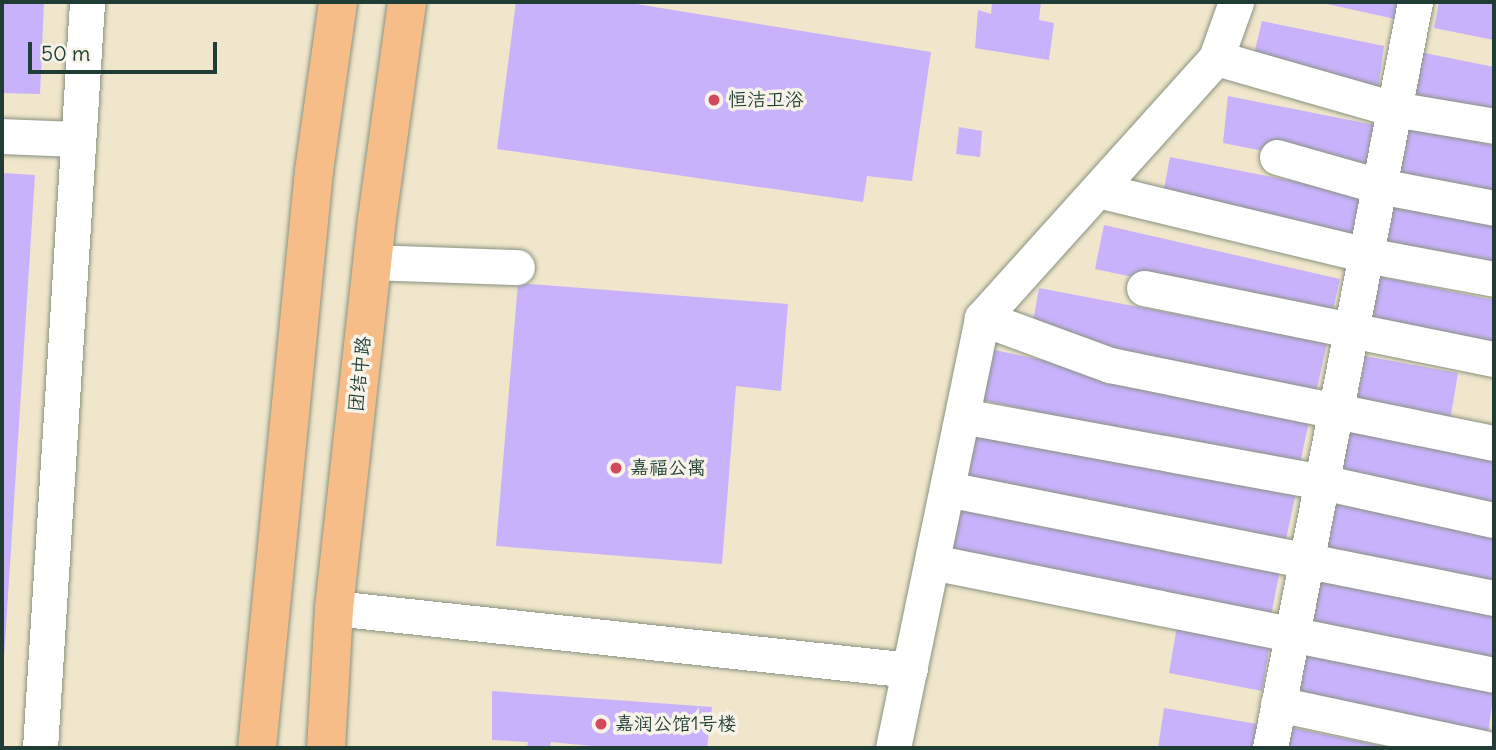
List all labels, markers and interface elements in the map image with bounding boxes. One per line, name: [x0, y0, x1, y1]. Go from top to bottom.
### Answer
scale bar: [32, 28, 220, 72]
text: 50 m: [41, 40, 90, 67]
place label: 恒洁卫浴: [728, 89, 804, 111]
marker: 恒洁卫浴: [706, 92, 722, 108]
street label: 团结中路: [345, 335, 375, 413]
place label: 嘉福公寓: [630, 457, 706, 479]
marker: 嘉福公寓: [608, 460, 624, 476]
place label: 嘉润公馆1号楼: [615, 713, 737, 735]
marker: 嘉润公馆1号楼: [593, 716, 609, 732]

